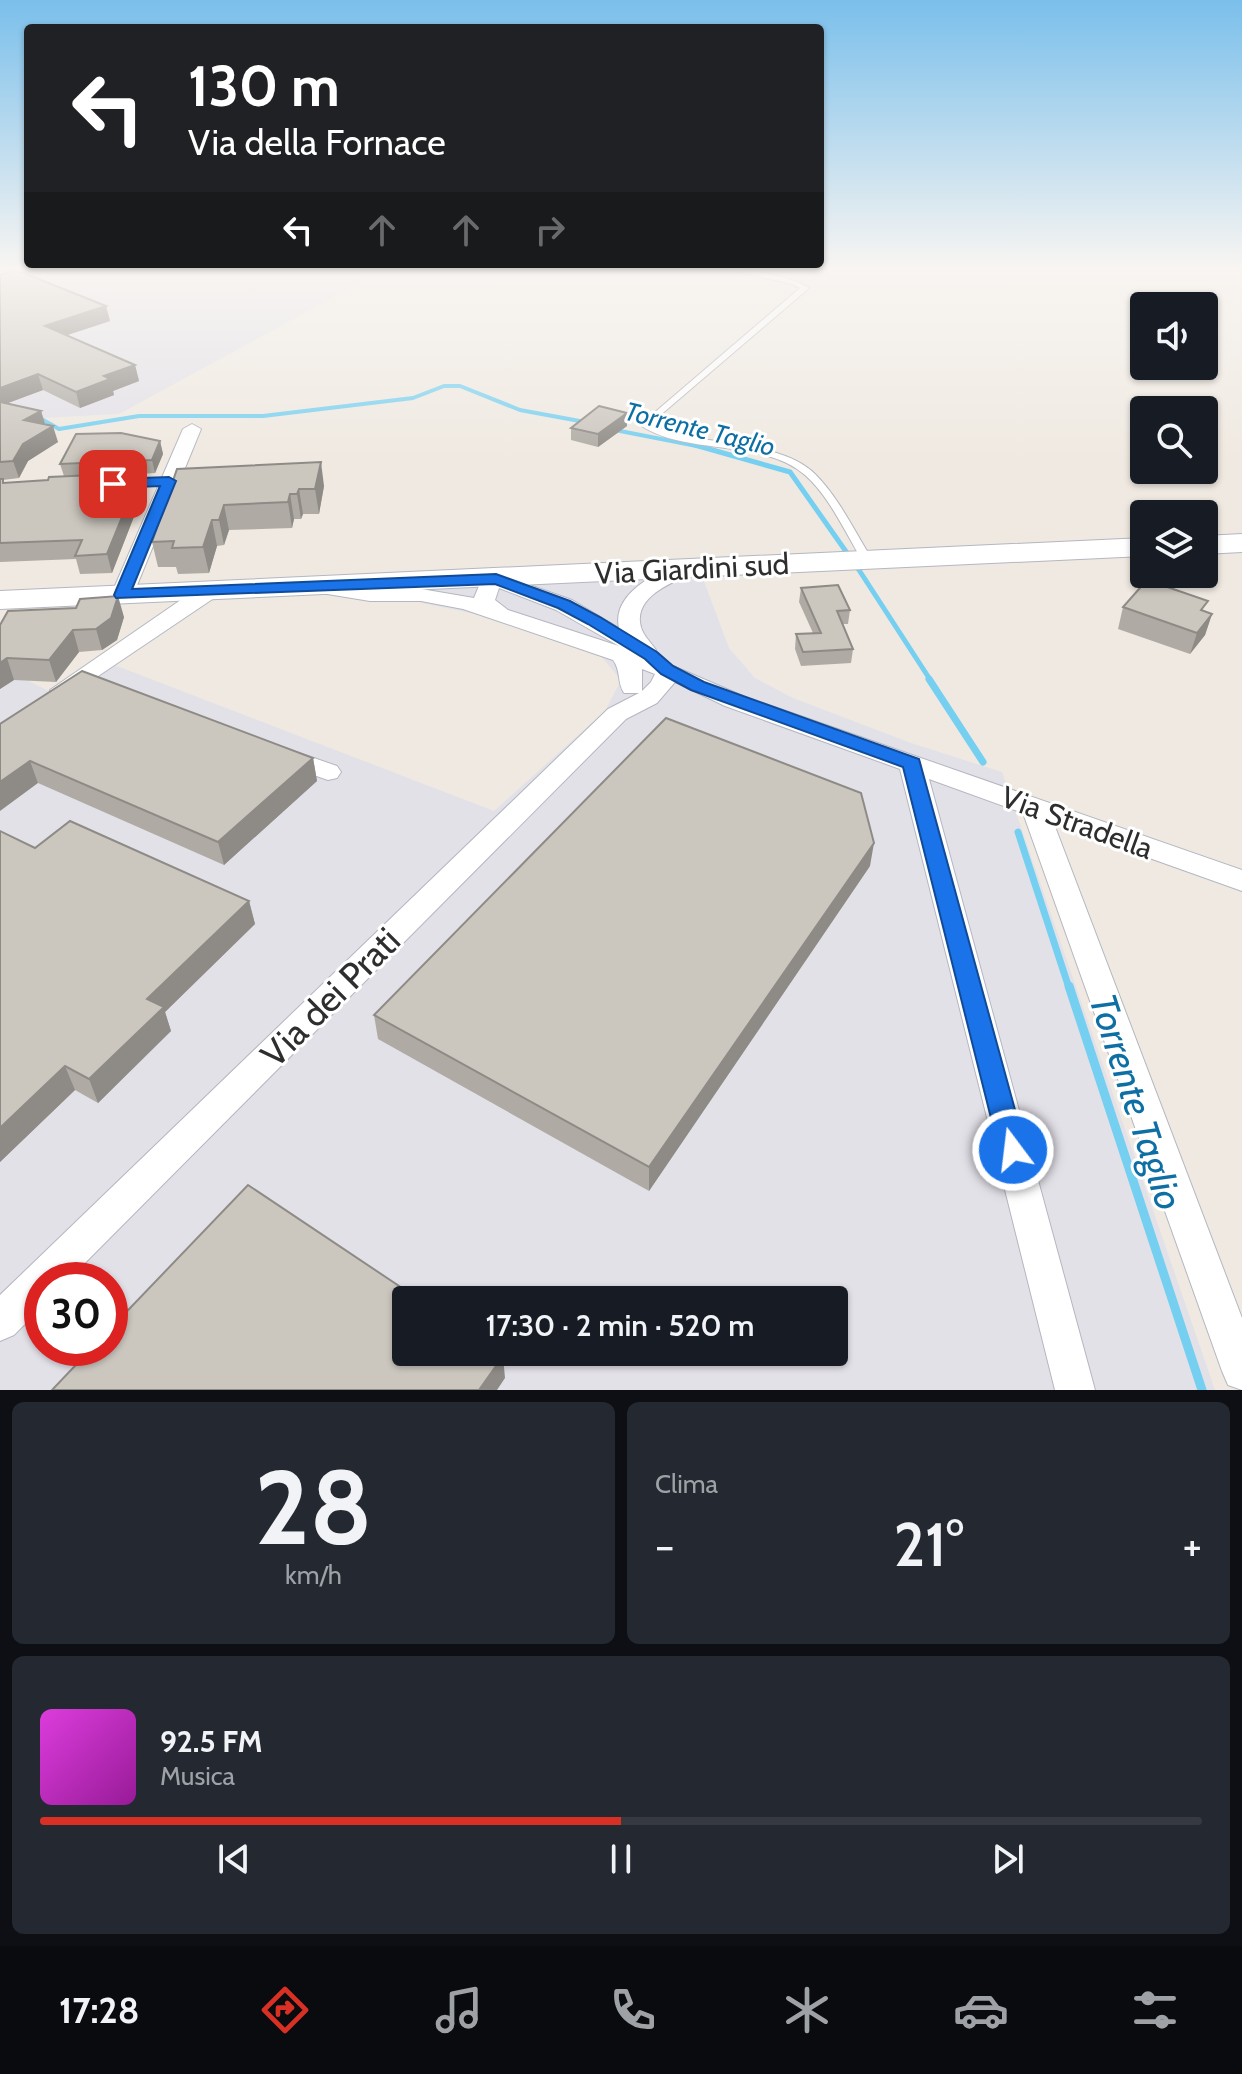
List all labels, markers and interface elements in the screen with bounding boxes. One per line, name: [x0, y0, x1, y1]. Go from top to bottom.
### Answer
text: 130 m: [188, 52, 340, 120]
icon: left: [56, 56, 160, 160]
text: Via della Fornace: [188, 120, 446, 164]
icon: left: [276, 208, 320, 252]
icon: ahead: [360, 208, 404, 252]
icon: ahead: [444, 208, 488, 252]
icon: right: [528, 208, 572, 252]
map controls: [1130, 292, 1218, 588]
button: sound: [1130, 292, 1218, 380]
water label: Torrente Taglio: [622, 395, 778, 463]
button: search: [1130, 396, 1218, 484]
pin: [79, 450, 147, 518]
icon: arrive: [91, 462, 135, 506]
button: layers: [1130, 500, 1218, 588]
street label: Via Giardini sud: [594, 545, 790, 592]
street label: Via Stradella: [996, 778, 1159, 867]
street label: Via dei Prati: [251, 918, 409, 1076]
water label: Torrente Taglio: [1079, 988, 1193, 1216]
position arrow: [971, 1108, 1055, 1192]
speed limit sign: 30: [24, 1262, 128, 1366]
text: 17:30 · 2 min · 520 m: [486, 1307, 754, 1344]
text: 28: [255, 1444, 372, 1570]
text: Clima: [655, 1468, 718, 1500]
text: 21°: [893, 1508, 964, 1581]
text: −: [655, 1519, 674, 1572]
text: +: [1183, 1519, 1202, 1572]
text: km/h: [285, 1559, 342, 1591]
text: 92.5 FM: [160, 1723, 263, 1760]
text: Musica: [160, 1760, 235, 1792]
icon: previous: [212, 1837, 256, 1881]
icon: pause: [599, 1837, 643, 1881]
icon: next: [986, 1837, 1030, 1881]
icon: directions: [257, 1982, 313, 2038]
icon: music: [431, 1982, 487, 2038]
icon: phone: [605, 1982, 661, 2038]
icon: climate: [779, 1982, 835, 2038]
icon: car: [953, 1982, 1009, 2038]
icon: filters: [1127, 1982, 1183, 2038]
text: 17:28: [59, 1988, 139, 2032]

